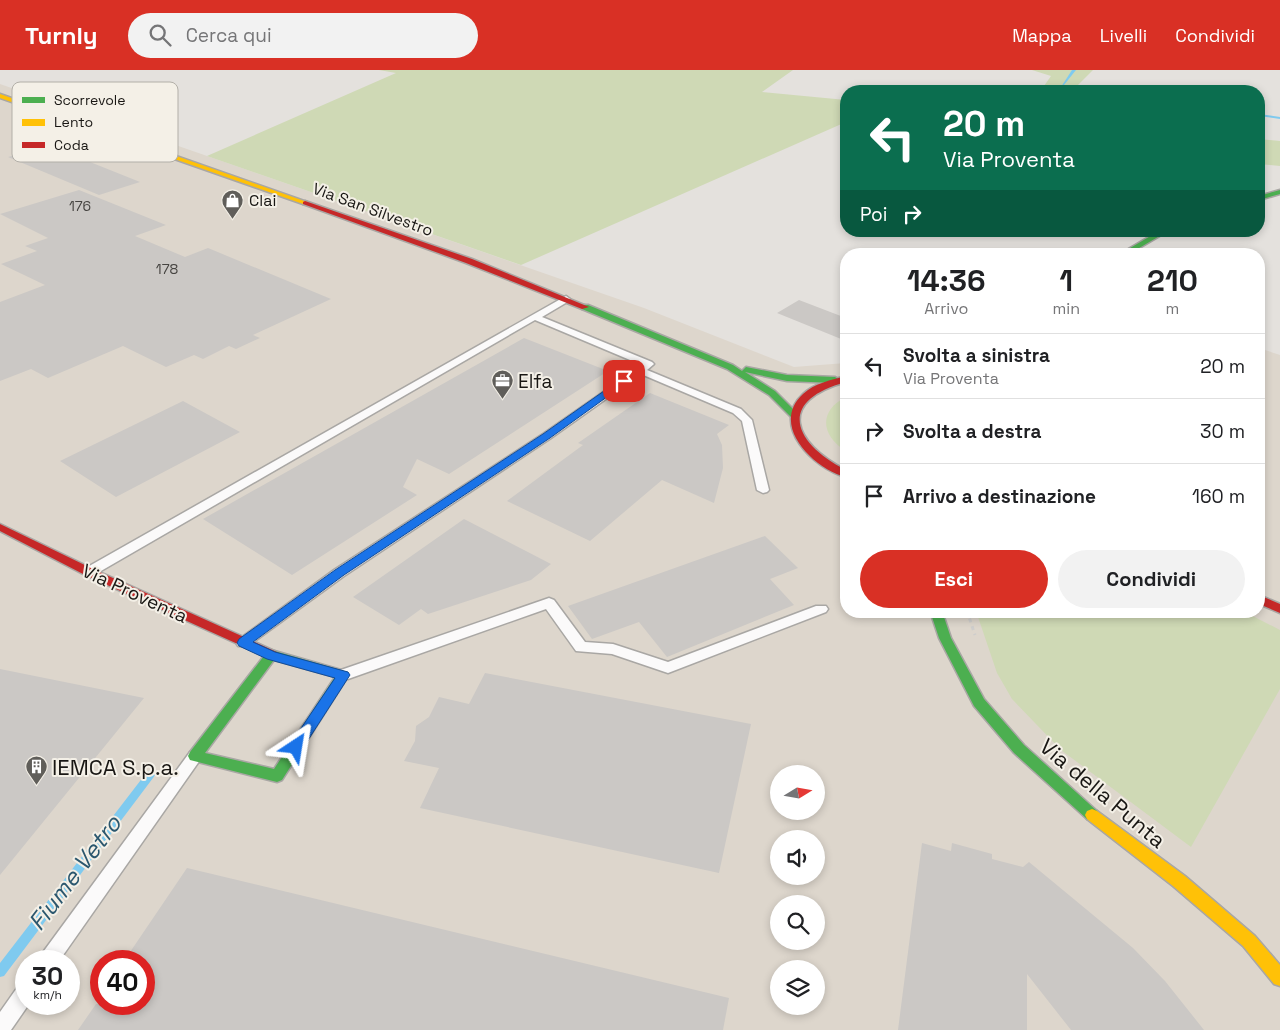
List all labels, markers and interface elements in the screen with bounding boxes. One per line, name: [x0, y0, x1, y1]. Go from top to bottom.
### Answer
search box: [128, 13, 478, 58]
text: Turnly: [25, 20, 98, 51]
icon: search: [146, 21, 174, 49]
text: Cerca qui: [186, 23, 272, 48]
text: Mappa: [1012, 24, 1072, 47]
text: Livelli: [1100, 24, 1147, 47]
text: Condividi: [1175, 24, 1255, 47]
legend: [12, 82, 178, 162]
text: Scorrevole: [54, 91, 126, 109]
text: 20 m: [943, 102, 1025, 146]
icon: left: [860, 105, 925, 170]
text: Lento: [54, 113, 93, 131]
text: Coda: [54, 136, 89, 154]
text: Via Proventa: [943, 145, 1075, 173]
street label: Via San Silvestro: [310, 178, 436, 241]
shop icon: Clai: [221, 188, 245, 219]
place label: Clai: [249, 190, 276, 211]
house number: 176: [69, 197, 91, 215]
icon: right: [898, 200, 926, 228]
text: Poi: [860, 202, 888, 227]
house number: 178: [156, 260, 178, 278]
text: 14:36: [907, 261, 985, 300]
text: 1: [1059, 261, 1073, 300]
text: 210: [1147, 261, 1198, 300]
text: Arrivo: [924, 298, 968, 319]
text: min: [1053, 298, 1080, 319]
text: m: [1166, 298, 1179, 319]
text: Svolta a sinistra: [903, 343, 1050, 368]
icon: left: [860, 352, 888, 380]
text: 20 m: [1200, 354, 1245, 379]
pin: [603, 360, 645, 402]
icon: arrive: [610, 367, 638, 395]
text: Via Proventa: [903, 368, 999, 389]
office icon: Elfa: [490, 369, 514, 400]
place label: Elfa: [518, 369, 553, 394]
icon: right: [860, 417, 888, 445]
text: Svolta a destra: [903, 419, 1041, 444]
text: 30 m: [1200, 419, 1245, 444]
icon: arrive: [860, 482, 888, 510]
text: Arrivo a destinazione: [903, 484, 1096, 509]
text: 160 m: [1192, 484, 1245, 509]
button: Esci: [860, 550, 1048, 608]
button: Condividi: [1058, 550, 1245, 608]
street label: Via Proventa: [78, 558, 192, 629]
position arrow: [269, 720, 321, 772]
street label: Via della Punta: [1034, 732, 1172, 854]
place label: IEMCA S.p.a.: [52, 753, 179, 781]
building icon: IEMCA S.p.a.: [24, 755, 48, 786]
north arrow: [770, 765, 825, 820]
map controls: [770, 765, 825, 1015]
water label: Fiume Vetro: [21, 808, 129, 937]
button: sound: [770, 830, 825, 885]
button: search: [770, 895, 825, 950]
speed limit sign: 40: [90, 950, 155, 1015]
text: 30: [32, 960, 63, 992]
button: layers: [770, 960, 825, 1015]
text: km/h: [33, 987, 62, 1003]

